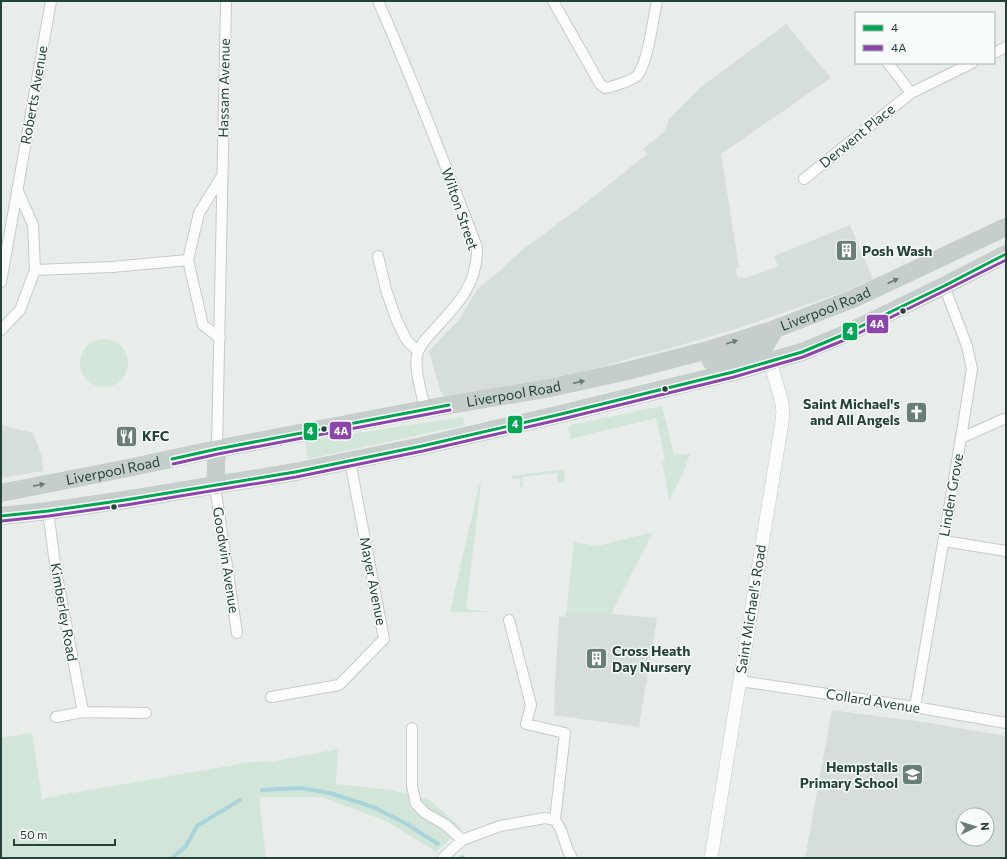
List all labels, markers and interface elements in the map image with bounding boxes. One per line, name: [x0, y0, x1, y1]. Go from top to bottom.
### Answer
legend: [855, 12, 995, 64]
text: 4: [891, 20, 898, 34]
street label: Hassam Avenue: [214, 38, 233, 138]
text: 4A: [891, 40, 906, 54]
street label: Roberts Avenue: [16, 44, 51, 146]
street label: Derwent Place: [816, 100, 898, 171]
street label: Wilton Street: [438, 166, 483, 252]
building icon: Posh Wash: [834, 238, 860, 264]
place label: Posh Wash: [862, 242, 932, 259]
one-way arrow: [887, 278, 898, 284]
street label: Liverpool Road: [778, 283, 873, 334]
unlabelled marker: [898, 306, 908, 316]
line badge: 4A: [866, 314, 889, 334]
text: 4A: [870, 317, 884, 330]
line badge: 4: [842, 322, 858, 341]
text: 4: [847, 324, 854, 337]
one-way arrow: [727, 339, 739, 345]
street label: Liverpool Road: [465, 377, 562, 410]
one-way arrow: [573, 378, 586, 384]
unlabelled marker: [660, 384, 670, 394]
place label: Saint Michael's and All Angels: [803, 395, 900, 428]
church icon: Saint Michael's and All Angels: [903, 399, 929, 425]
line badge: 4: [507, 415, 523, 434]
text: 4: [512, 417, 519, 430]
line badge: 4A: [329, 421, 352, 440]
line badge: 4: [303, 422, 318, 441]
restaurant icon: KFC: [113, 423, 139, 449]
text: 4: [307, 424, 314, 437]
unlabelled marker: [319, 424, 329, 434]
text: 4A: [334, 424, 348, 437]
place label: KFC: [142, 427, 169, 444]
street label: Liverpool Road: [64, 452, 161, 488]
street label: Linden Grove: [935, 452, 966, 538]
one-way arrow: [33, 482, 45, 488]
unlabelled marker: [109, 502, 119, 512]
street label: Goodwin Avenue: [210, 506, 243, 614]
street label: Mayer Avenue: [357, 535, 390, 627]
street label: Saint Michael's Road: [732, 543, 769, 675]
street label: Kimberley Road: [47, 561, 82, 663]
place label: Cross Heath Day Nursery: [612, 642, 692, 675]
building icon: Cross Heath Day Nursery: [583, 646, 609, 672]
street label: Collard Avenue: [825, 685, 921, 716]
place label: Hempstalls Primary School: [800, 758, 898, 791]
school or university icon: Hempstalls Primary School: [900, 762, 926, 788]
north arrow: [955, 807, 995, 847]
scale bar: [14, 821, 115, 847]
text: N: [979, 822, 992, 831]
text: 50 m: [20, 827, 48, 841]

